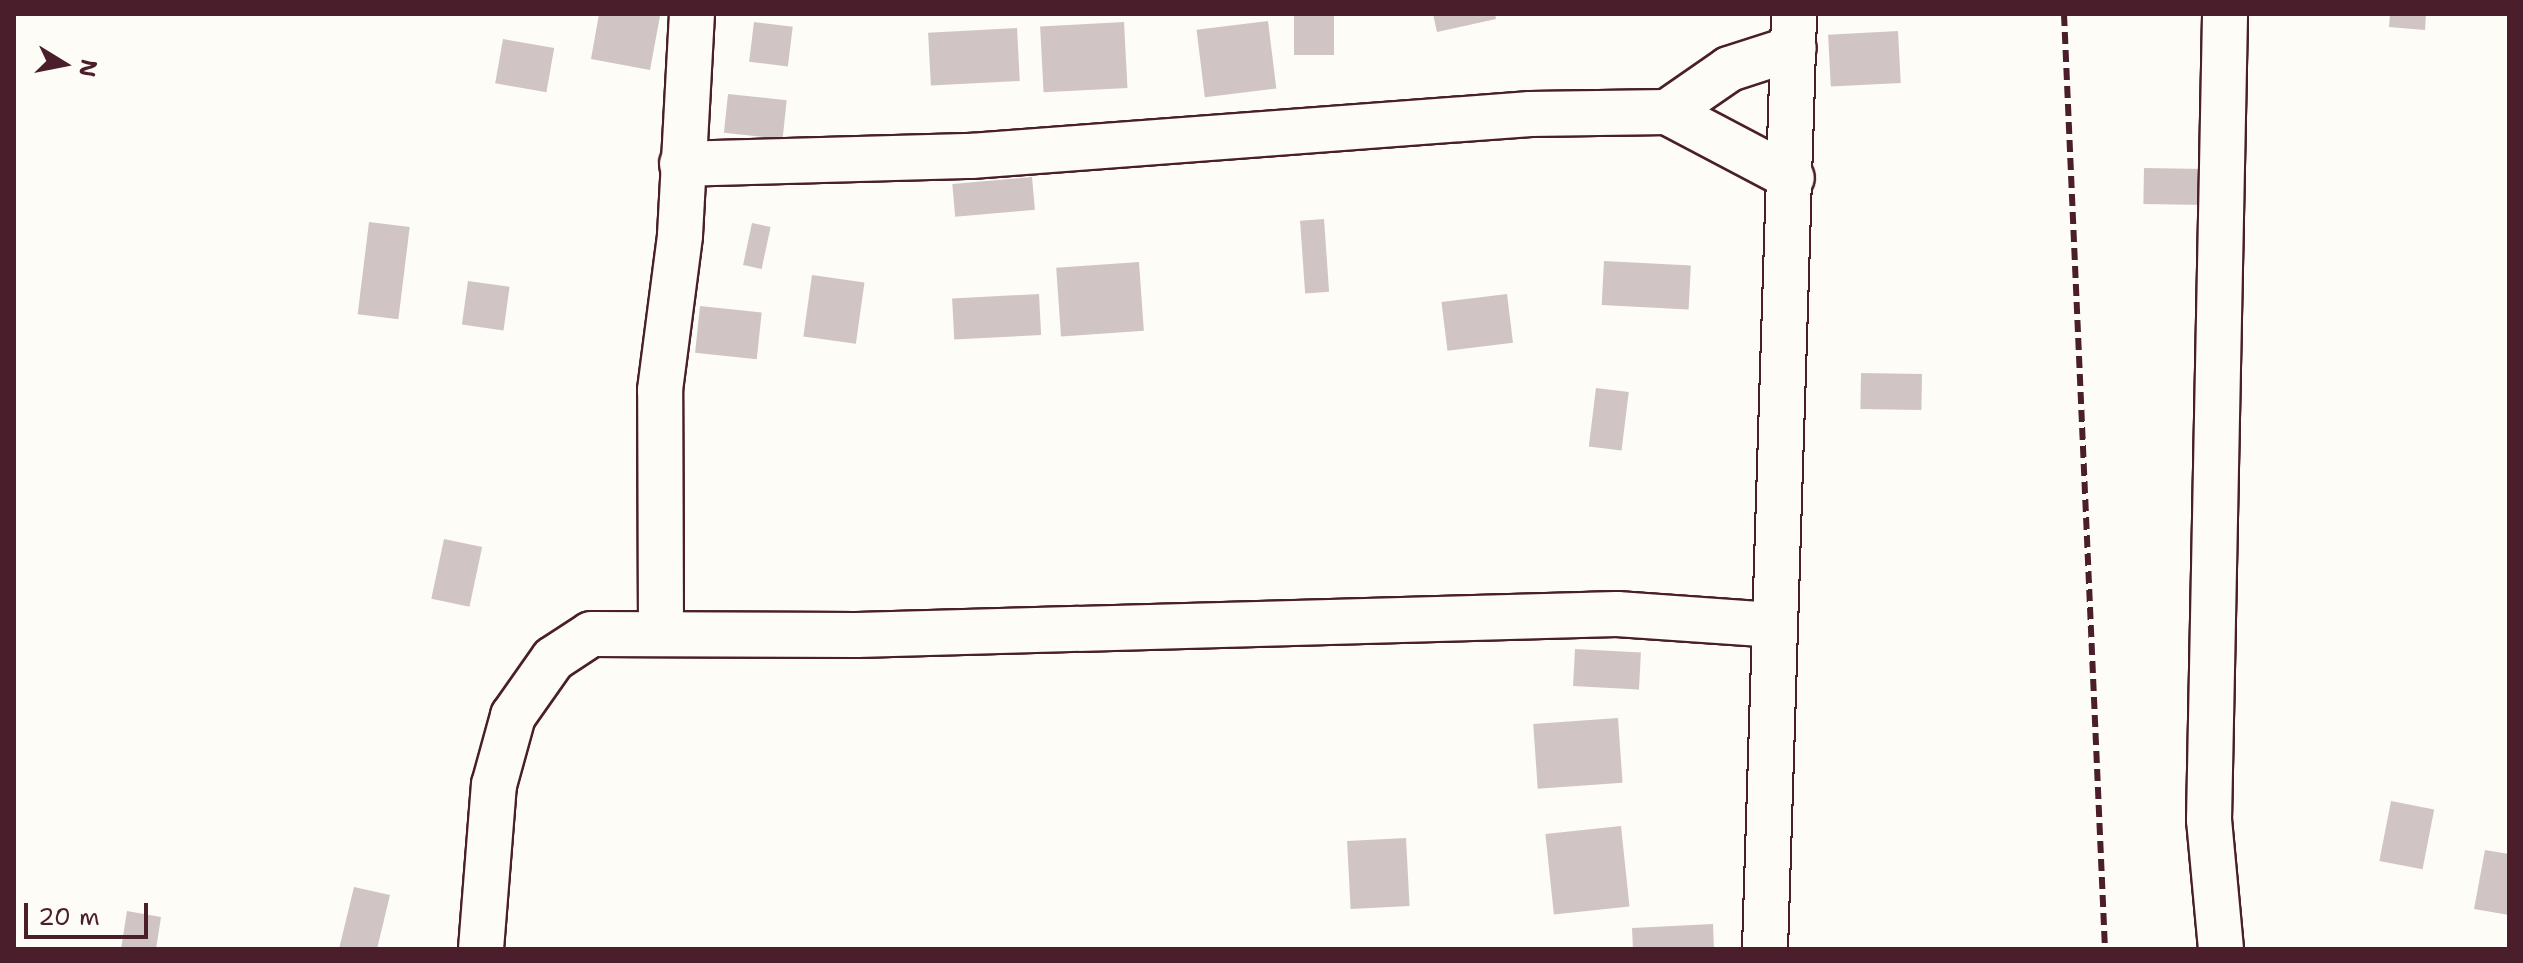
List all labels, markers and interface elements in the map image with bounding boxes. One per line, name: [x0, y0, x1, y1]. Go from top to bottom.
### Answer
north arrow: [24, 24, 104, 104]
text: N: [72, 57, 104, 79]
scale bar: [28, 887, 152, 937]
text: 20 m: [38, 901, 100, 933]

